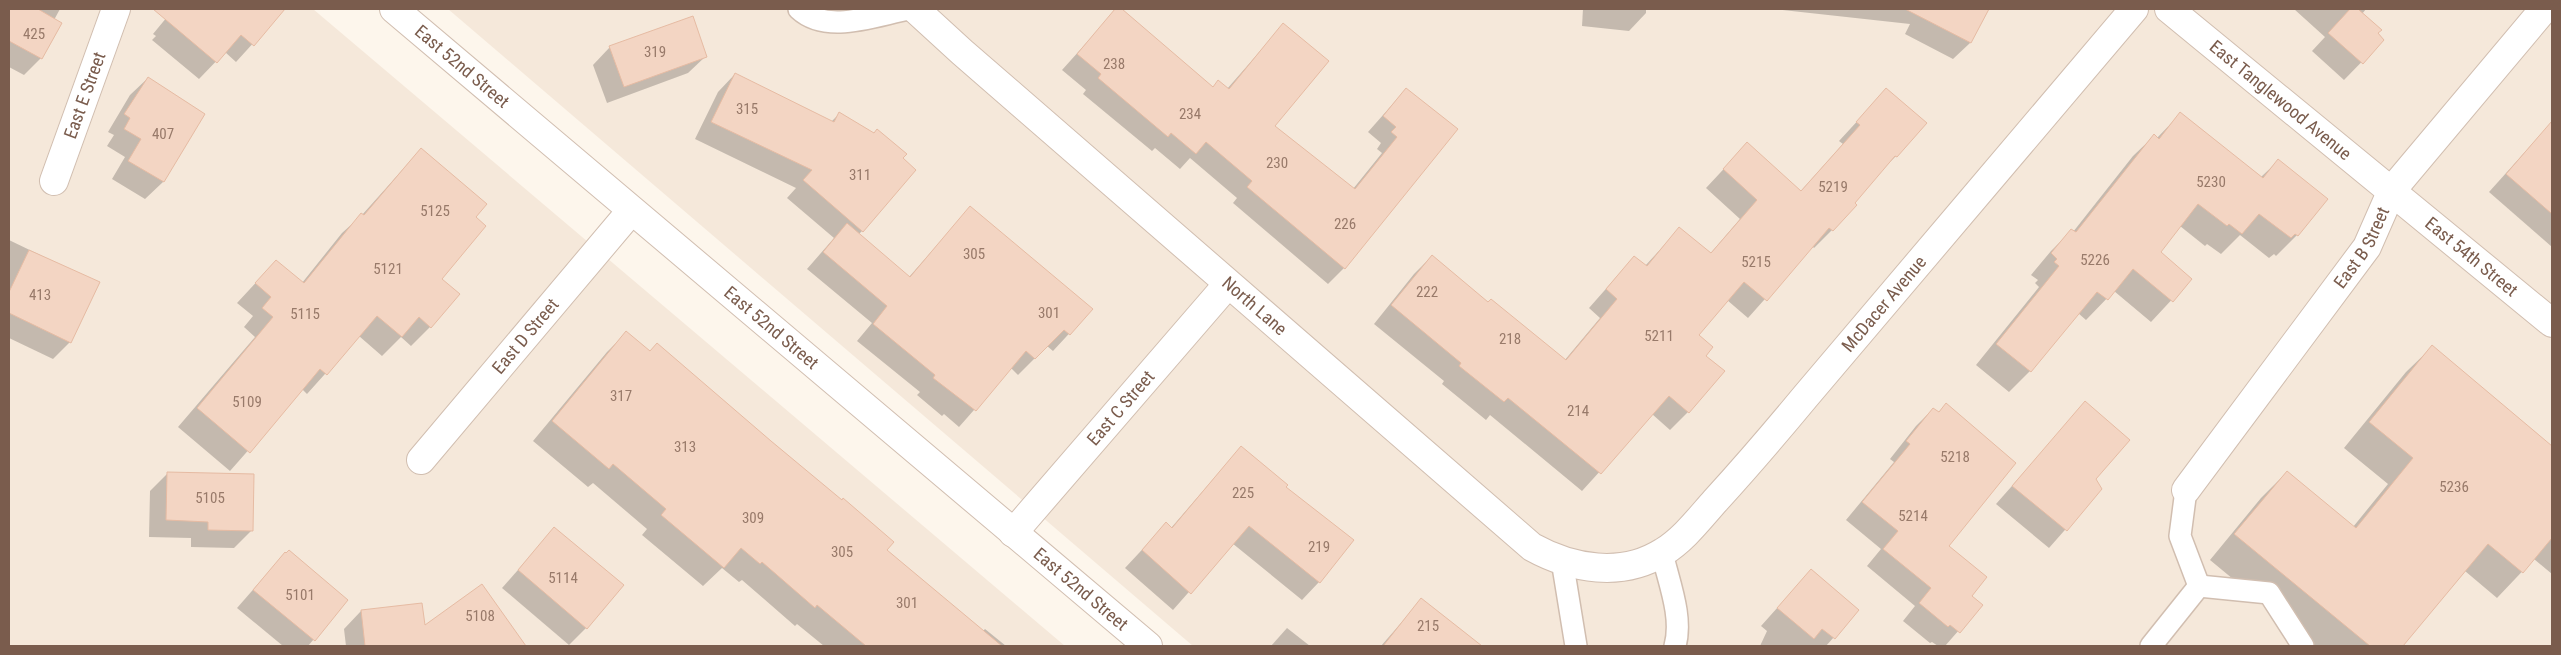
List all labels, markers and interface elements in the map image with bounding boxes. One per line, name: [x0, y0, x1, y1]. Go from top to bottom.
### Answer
street label: East 52nd Street: [411, 20, 514, 112]
house number: 425: [23, 25, 45, 43]
street label: East Tanglewood Avenue: [2206, 36, 2356, 164]
house number: 319: [644, 43, 666, 61]
street label: East E Street: [59, 49, 110, 141]
house number: 238: [1103, 55, 1125, 73]
house number: 315: [736, 100, 758, 118]
house number: 234: [1179, 105, 1201, 123]
house number: 407: [152, 125, 174, 143]
house number: 230: [1266, 154, 1288, 172]
house number: 311: [849, 166, 871, 184]
house number: 5230: [2196, 173, 2226, 191]
house number: 5219: [1818, 178, 1848, 196]
house number: 5125: [420, 202, 450, 220]
street label: East B Street: [2329, 203, 2393, 292]
street label: East 54th Street: [2421, 212, 2522, 301]
house number: 226: [1334, 215, 1356, 233]
house number: 305: [963, 245, 985, 263]
street label: McDacer Avenue: [1837, 251, 1930, 356]
house number: 5226: [2080, 251, 2110, 269]
house number: 5215: [1741, 253, 1771, 271]
house number: 5121: [373, 260, 403, 278]
street label: North Lane: [1218, 272, 1291, 339]
street label: East 52nd Street: [720, 282, 823, 373]
house number: 222: [1416, 283, 1438, 301]
house number: 413: [29, 286, 51, 304]
street label: East D Street: [487, 294, 563, 378]
house number: 301: [1038, 304, 1060, 322]
house number: 5115: [290, 305, 320, 323]
house number: 5211: [1644, 327, 1674, 345]
house number: 218: [1499, 330, 1521, 348]
street label: East C Street: [1083, 366, 1158, 449]
house number: 317: [610, 387, 632, 405]
house number: 5109: [232, 393, 262, 411]
house number: 214: [1567, 402, 1589, 420]
house number: 313: [674, 438, 696, 456]
house number: 5218: [1940, 448, 1970, 466]
house number: 5236: [2439, 478, 2469, 496]
house number: 225: [1232, 484, 1254, 502]
house number: 5105: [195, 489, 225, 507]
house number: 5214: [1898, 507, 1928, 525]
house number: 309: [742, 509, 764, 527]
house number: 219: [1308, 538, 1330, 556]
house number: 305: [831, 543, 853, 561]
street label: East 52nd Street: [1030, 543, 1133, 635]
house number: 5114: [548, 569, 578, 587]
house number: 5101: [285, 586, 315, 604]
house number: 301: [896, 594, 918, 612]
house number: 5108: [465, 607, 495, 625]
house number: 215: [1417, 617, 1439, 635]

